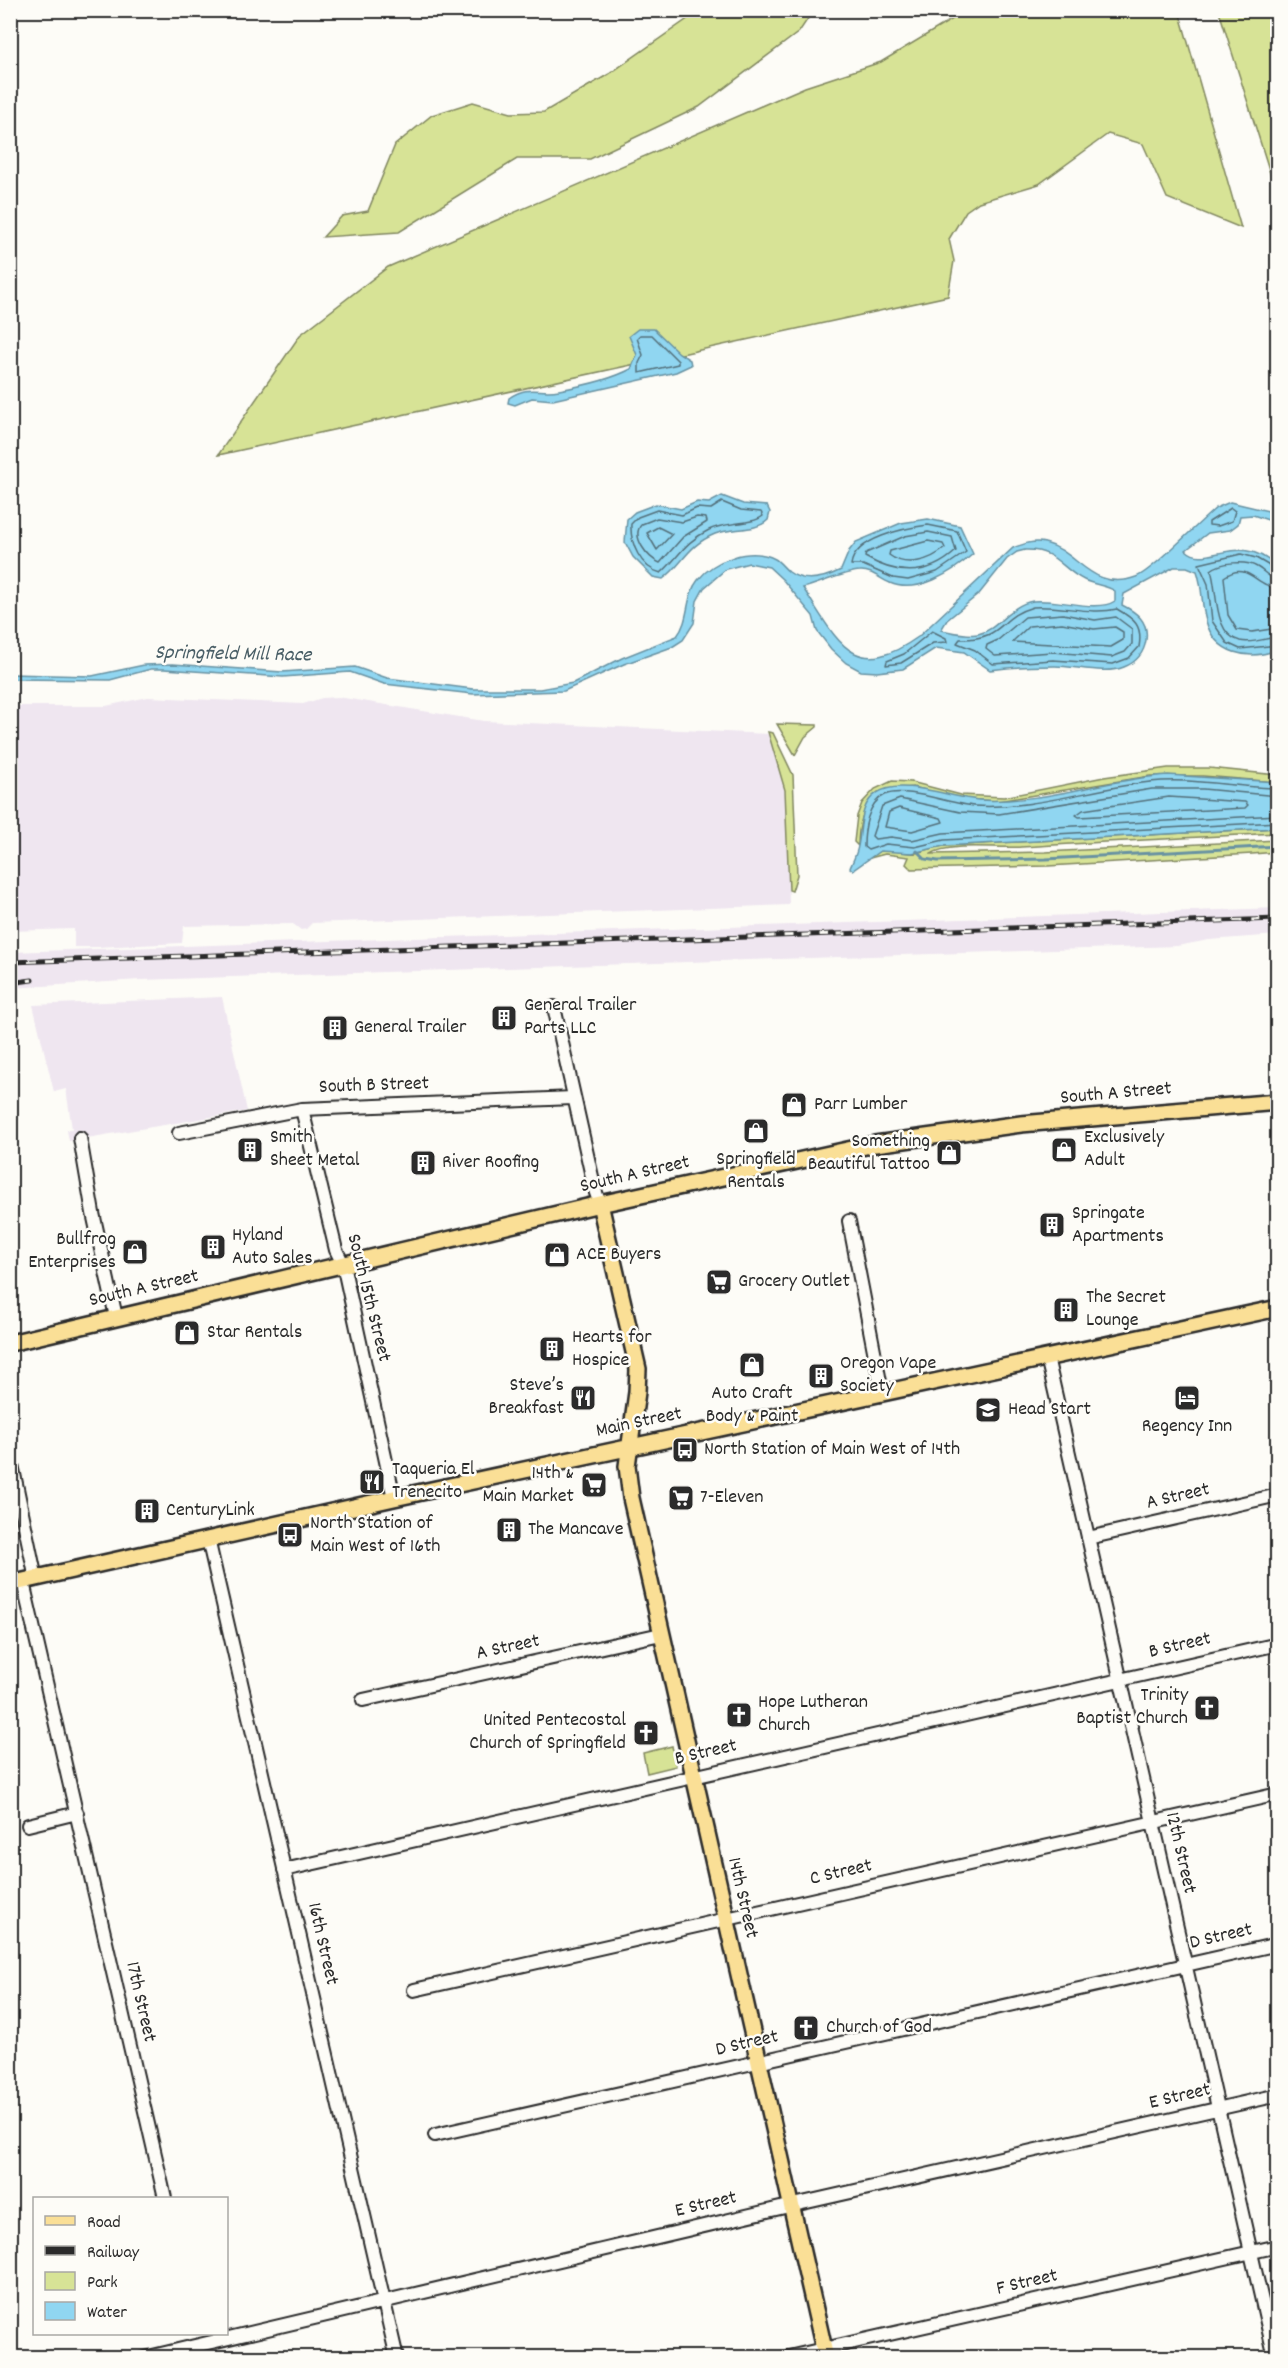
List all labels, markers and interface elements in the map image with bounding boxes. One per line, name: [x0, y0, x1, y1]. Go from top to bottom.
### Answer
water label: Springfield Mill Race: [154, 639, 313, 671]
place label: General Trailer Parts LLC: [524, 992, 637, 1043]
building icon: General Trailer Parts LLC: [489, 1003, 519, 1033]
building icon: General Trailer: [320, 1013, 350, 1043]
place label: General Trailer: [354, 1014, 467, 1042]
street label: South B Street: [318, 1070, 430, 1102]
street label: South A Street: [1059, 1075, 1173, 1113]
shop icon: Parr Lumber: [779, 1090, 809, 1120]
place label: Parr Lumber: [814, 1091, 908, 1119]
shop icon: Springfield Rentals: [741, 1116, 771, 1146]
place label: Smith Sheet Metal: [270, 1124, 360, 1175]
place label: Exclusively Adult: [1084, 1124, 1165, 1175]
place label: Something Beautiful Tattoo: [808, 1128, 930, 1179]
building icon: Smith Sheet Metal: [235, 1135, 265, 1165]
shop icon: Exclusively Adult: [1049, 1135, 1079, 1165]
shop icon: Something Beautiful Tattoo: [934, 1138, 964, 1168]
place label: Springfield Rentals: [716, 1146, 796, 1197]
building icon: River Roofing: [408, 1148, 438, 1178]
place label: River Roofing: [442, 1149, 539, 1177]
street label: South A Street: [577, 1149, 693, 1201]
place label: Springate Apartments: [1072, 1200, 1164, 1251]
building icon: Springate Apartments: [1037, 1210, 1067, 1240]
place label: Hyland Auto Sales: [232, 1222, 313, 1273]
place label: Bullfrog Enterprises: [28, 1226, 116, 1277]
street label: South 15th Street: [339, 1231, 397, 1365]
building icon: Hyland Auto Sales: [198, 1232, 228, 1262]
shop icon: Bullfrog Enterprises: [120, 1237, 150, 1267]
shop icon: ACE Buyers: [542, 1240, 572, 1270]
place label: ACE Buyers: [576, 1241, 661, 1269]
street label: South A Street: [86, 1263, 202, 1315]
supermarket icon: Grocery Outlet: [704, 1267, 734, 1297]
place label: Grocery Outlet: [738, 1268, 850, 1296]
place label: The Secret Lounge: [1086, 1284, 1166, 1335]
building icon: The Secret Lounge: [1051, 1295, 1081, 1325]
shop icon: Star Rentals: [172, 1318, 202, 1348]
place label: Star Rentals: [207, 1319, 302, 1347]
place label: Hearts for Hospice: [572, 1324, 652, 1375]
building icon: Hearts for Hospice: [537, 1334, 567, 1364]
shop icon: Auto Craft Body & Paint: [737, 1350, 767, 1380]
place label: Oregon Vape Society: [840, 1350, 936, 1401]
building icon: Oregon Vape Society: [806, 1361, 836, 1391]
place label: Steve’s Breakfast: [489, 1372, 564, 1423]
place label: Auto Craft Body & Paint: [706, 1380, 798, 1431]
restaurant icon: Steve’s Breakfast: [568, 1383, 598, 1413]
hotel icon: Regency Inn: [1172, 1383, 1202, 1413]
school or university icon: Head Start: [973, 1395, 1003, 1425]
place label: Head Start: [1008, 1396, 1091, 1424]
street label: Main Street: [593, 1400, 685, 1446]
place label: Regency Inn: [1142, 1413, 1232, 1441]
bus stop icon: North Station of Main West of 14th: [670, 1435, 700, 1465]
place label: North Station of Main West of 14th: [704, 1436, 960, 1464]
place label: Taqueria El Trenecito: [392, 1456, 475, 1507]
place label: 14th & Main Market: [483, 1460, 574, 1511]
restaurant icon: Taqueria El Trenecito: [357, 1467, 387, 1497]
supermarket icon: 14th & Main Market: [579, 1470, 609, 1500]
street label: A Street: [1144, 1476, 1212, 1518]
supermarket icon: 7-Eleven: [666, 1483, 696, 1513]
place label: 7-Eleven: [700, 1484, 764, 1512]
building icon: CenturyLink: [132, 1496, 162, 1526]
place label: CenturyLink: [166, 1497, 255, 1525]
place label: North Station of Main West of 16th: [310, 1510, 440, 1561]
building icon: The Mancave: [494, 1515, 524, 1545]
place label: The Mancave: [528, 1516, 624, 1544]
bus stop icon: North Station of Main West of 16th: [275, 1520, 305, 1550]
street label: B Street: [1146, 1625, 1214, 1667]
street label: A Street: [474, 1628, 542, 1668]
place label: Trinity Baptist Church: [1076, 1682, 1189, 1733]
place label: Hope Lutheran Church: [758, 1689, 868, 1740]
church icon: Trinity Baptist Church: [1192, 1693, 1222, 1723]
church icon: Hope Lutheran Church: [724, 1700, 754, 1730]
place label: United Pentecostal Church of Springfield: [469, 1707, 626, 1758]
church icon: United Pentecostal Church of Springfield: [631, 1718, 661, 1748]
street label: B Street: [672, 1732, 740, 1774]
street label: 12th Street: [1157, 1809, 1203, 1897]
street label: C Street: [807, 1852, 875, 1894]
street label: 14th Street: [719, 1855, 765, 1941]
street label: 16th Street: [299, 1900, 345, 1988]
street label: D Street: [1187, 1916, 1255, 1958]
street label: 17th Street: [117, 1959, 163, 2045]
church icon: Church of God: [791, 2013, 821, 2043]
place label: Church of God: [826, 2014, 932, 2042]
street label: D Street: [713, 2023, 781, 2065]
street label: E Street: [1147, 2076, 1213, 2118]
street label: E Street: [673, 2184, 739, 2226]
legend: [33, 2197, 228, 2335]
text: Road: [87, 2211, 121, 2236]
text: Railway: [87, 2241, 140, 2266]
street label: F Street: [994, 2262, 1060, 2304]
text: Park: [87, 2271, 118, 2296]
text: Water: [87, 2301, 127, 2326]

